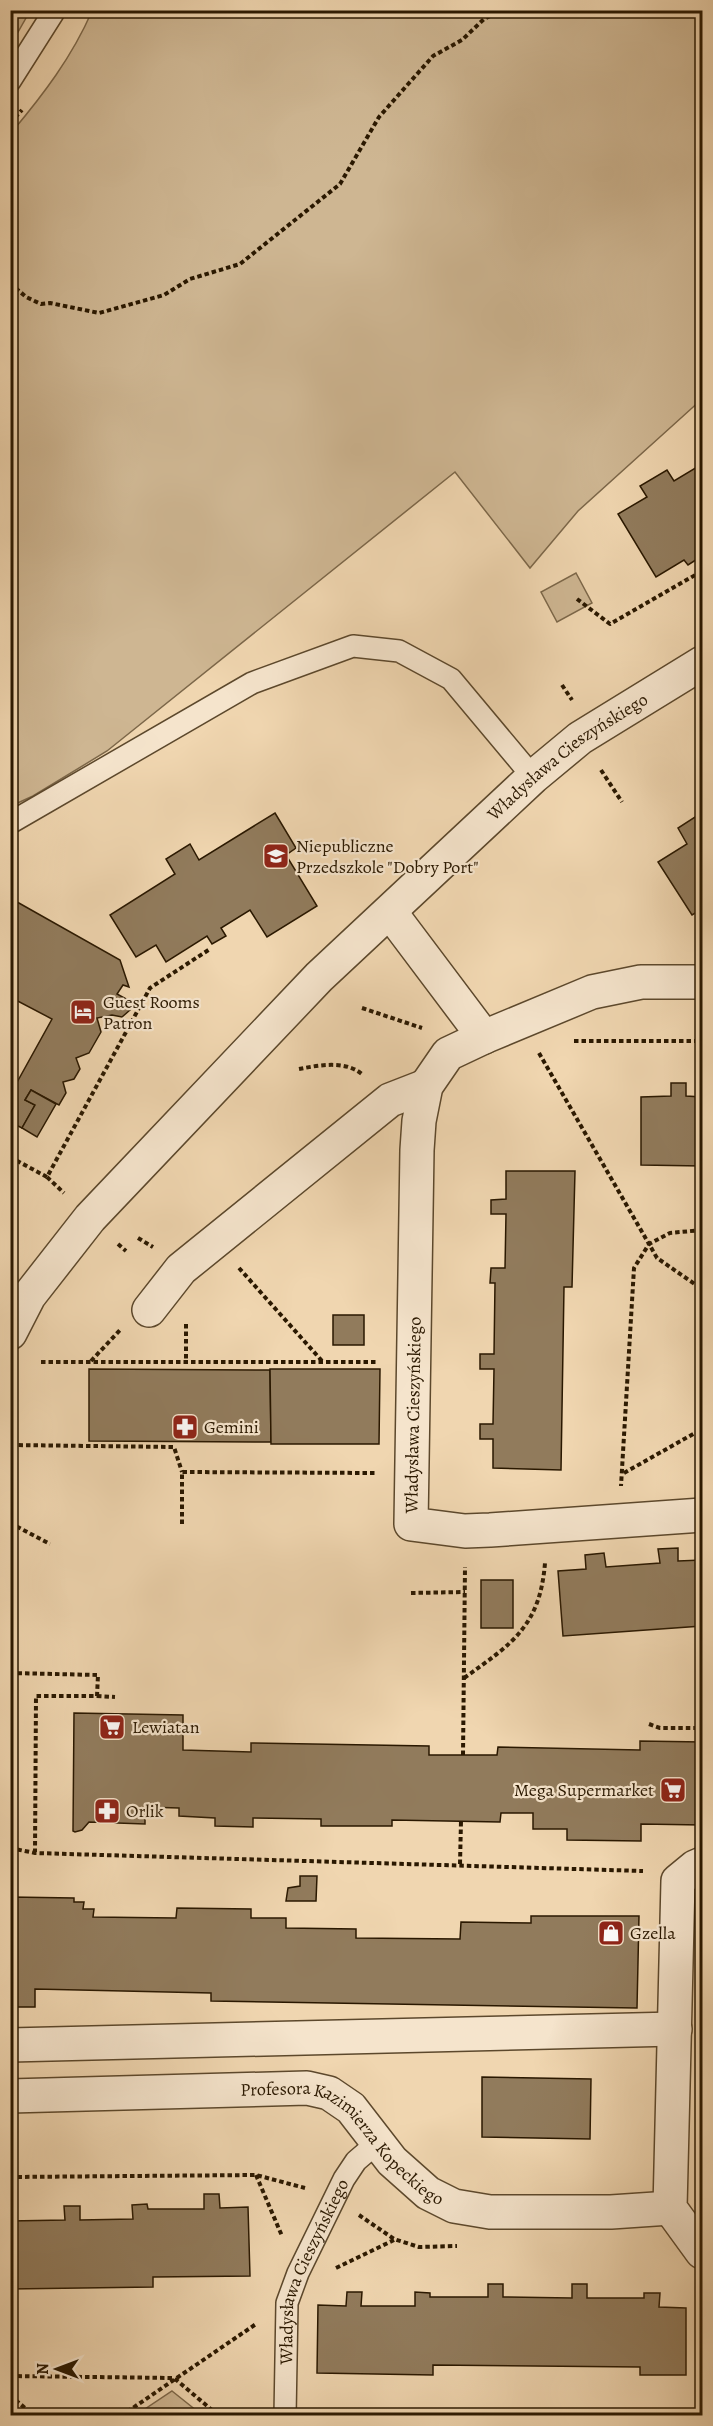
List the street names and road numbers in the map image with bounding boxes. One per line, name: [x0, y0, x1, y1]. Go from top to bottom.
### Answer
street label: Władysława Cieszyńskiego: [481, 687, 652, 826]
street label: Władysława Cieszyńskiego: [399, 1316, 427, 1515]
street label: Profesora Kazimierza Kopeckiego: [240, 2076, 448, 2211]
street label: Władysława Cieszyńskiego: [274, 2175, 354, 2366]

